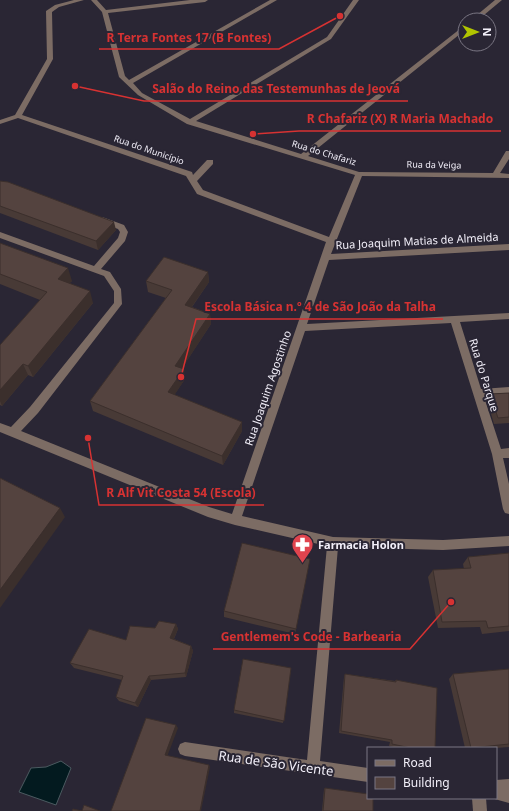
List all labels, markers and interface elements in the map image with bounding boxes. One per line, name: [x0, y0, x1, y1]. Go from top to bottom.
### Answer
north arrow: [457, 12, 497, 52]
callout: R Terra Fontes 17 (B Fontes): [99, 25, 279, 49]
text: N: [480, 28, 495, 36]
text: R Terra Fontes 17 (B Fontes): [107, 29, 271, 46]
callout: Salão do Reino das Testemunhas de Jeová: [144, 77, 408, 101]
text: Salão do Reino das Testemunhas de Jeová: [152, 80, 400, 97]
callout: R Chafariz (X) R Maria Machado: [299, 107, 501, 131]
text: R Chafariz (X) R Maria Machado: [307, 110, 493, 127]
street label: Rua do Município: [112, 131, 186, 168]
street label: Rua do Chafariz: [290, 137, 358, 168]
street label: Rua da Veiga: [407, 158, 461, 171]
street label: Rua Joaquim Matias de Almeida: [335, 229, 499, 252]
callout: Escola Básica n.º 4 de São João da Talha: [196, 295, 443, 319]
text: Escola Básica n.º 4 de São João da Talha: [204, 298, 436, 315]
street label: Rua Joaquim Agostinho: [241, 328, 294, 447]
street label: Rua do Parque: [466, 336, 503, 413]
callout: R Alf Vit Costa 54 (Escola): [99, 481, 264, 505]
text: R Alf Vit Costa 54 (Escola): [106, 484, 256, 501]
pharmacy icon: Farmacia Holon: [289, 532, 315, 565]
place label: Farmacia Holon: [318, 537, 404, 552]
callout: Gentlemem's Code - Barbearia: [213, 625, 410, 649]
text: Gentlemem's Code - Barbearia: [221, 628, 401, 645]
street label: Rua de São Vicente: [217, 746, 335, 780]
legend: [367, 747, 497, 799]
text: Road: [403, 754, 432, 771]
text: Building: [403, 774, 450, 791]

